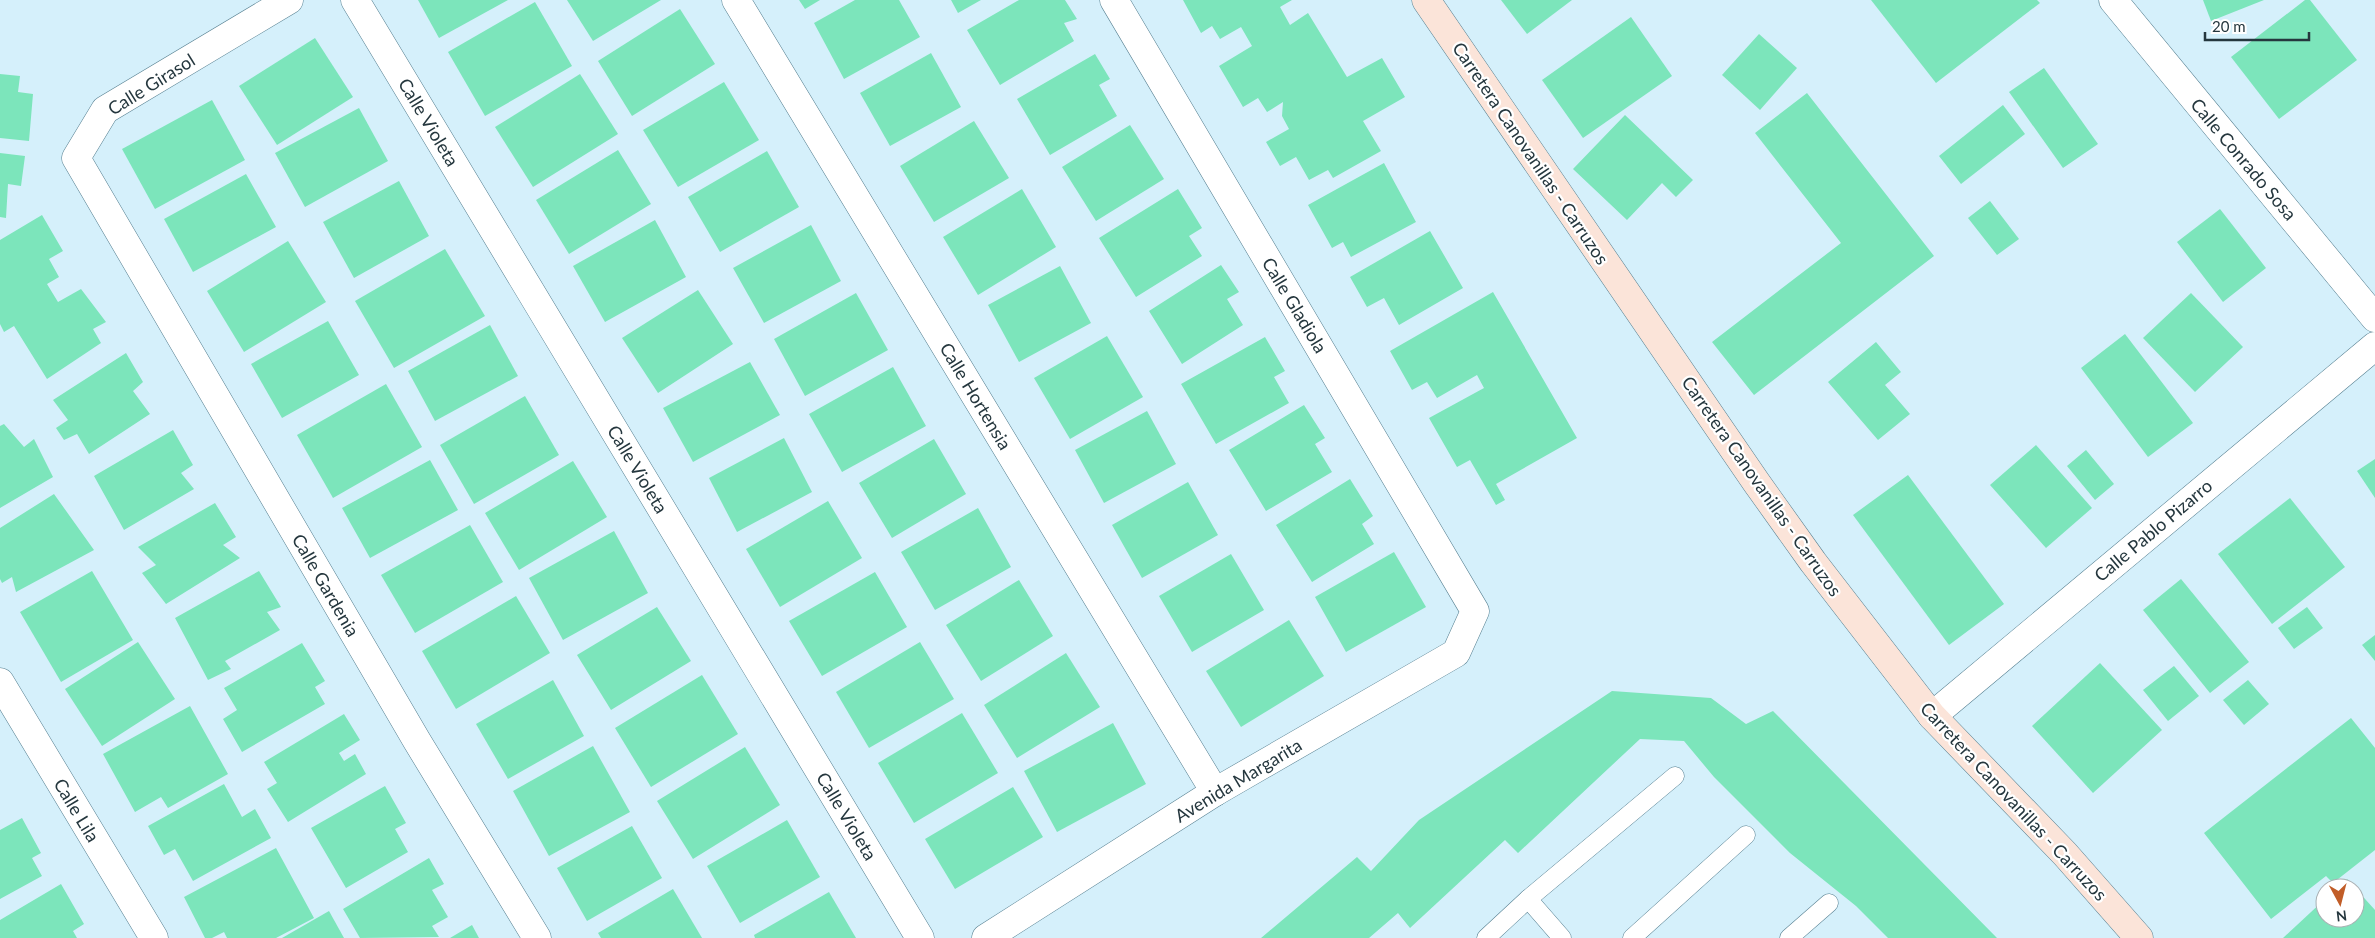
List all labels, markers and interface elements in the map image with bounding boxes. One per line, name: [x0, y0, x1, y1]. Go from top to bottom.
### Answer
scale bar: [2205, 10, 2309, 42]
text: 20 m: [2212, 17, 2246, 35]
street label: Carretera Canovanillas - Carruzos: [1448, 38, 1614, 269]
street label: Calle Girasol: [103, 49, 199, 119]
street label: Calle Violeta: [394, 74, 464, 170]
street label: Calle Conrado Sosa: [2187, 93, 2301, 225]
street label: Calle Gladiola: [1258, 253, 1332, 357]
street label: Calle Hortensia: [935, 339, 1017, 453]
street label: Carretera Canovanillas - Carruzos: [1677, 372, 1847, 600]
street label: Calle Violeta: [603, 421, 673, 517]
street label: Calle Pablo Pizarro: [2090, 474, 2216, 586]
street label: Calle Gardenia: [288, 530, 364, 640]
street label: Carretera Canovanillas - Carruzos: [1916, 697, 2112, 905]
street label: Avenida Margarita: [1170, 733, 1306, 827]
street label: Calle Violeta: [812, 768, 882, 864]
street label: Calle Lila: [49, 774, 105, 846]
north arrow: [2315, 878, 2365, 928]
text: N: [2335, 907, 2348, 925]

